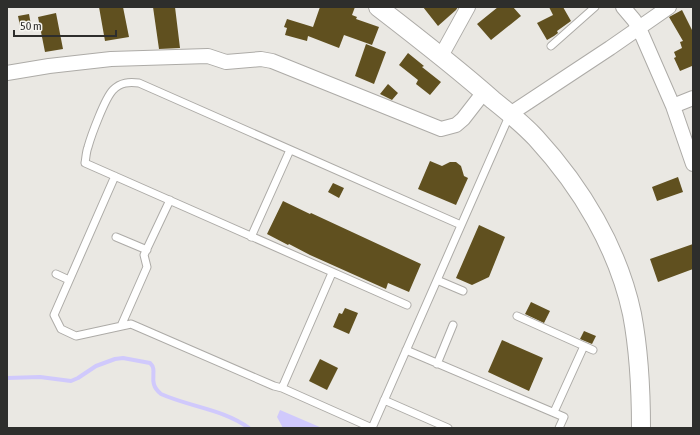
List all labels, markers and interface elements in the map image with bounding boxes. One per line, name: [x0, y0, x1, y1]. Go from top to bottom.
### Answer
scale bar: [14, 12, 116, 38]
text: 50 m: [20, 19, 42, 33]

